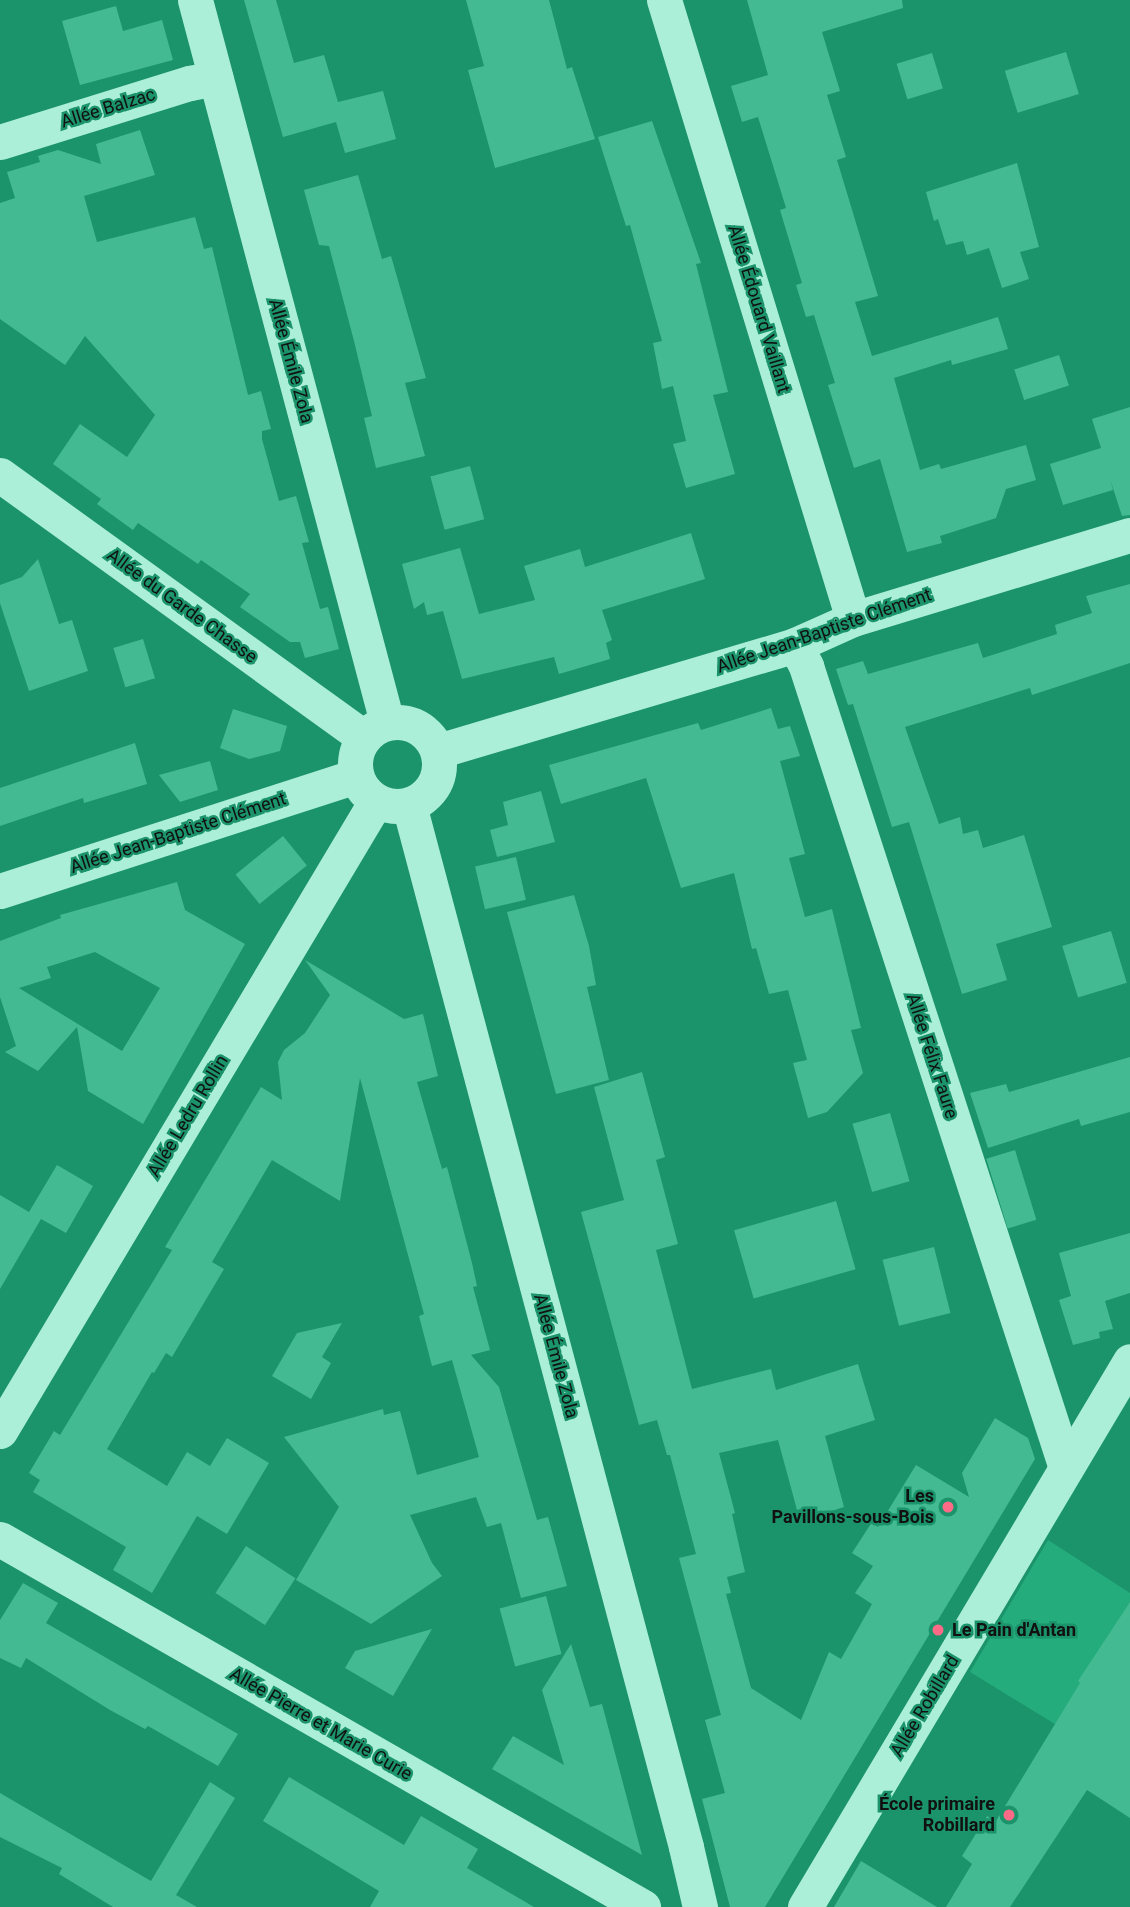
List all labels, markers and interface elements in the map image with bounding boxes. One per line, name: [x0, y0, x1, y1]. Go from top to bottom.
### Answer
street label: Allée Balzac: [58, 83, 158, 133]
street label: Allée Édouard Vaillant: [723, 222, 795, 396]
street label: Allée Émile Zola: [264, 296, 318, 426]
street label: Allée du Garde Chasse: [103, 544, 261, 668]
street label: Allée Jean-Baptiste Clément: [714, 584, 934, 678]
street label: Allée Jean-Baptiste Clément: [67, 788, 289, 878]
street label: Allée Félix Faure: [902, 991, 962, 1121]
street label: Allée Ledru Rollin: [143, 1051, 233, 1181]
street label: Allée Émile Zola: [529, 1291, 583, 1421]
place label: Les Pavillons-sous-Bois: [772, 1486, 934, 1528]
marker: Les Pavillons-sous-Bois: [940, 1499, 956, 1515]
place label: Le Pain d'Antan: [952, 1619, 1076, 1641]
marker: Le Pain d'Antan: [930, 1622, 946, 1638]
street label: Allée Robillard: [886, 1651, 964, 1761]
street label: Allée Pierre et Marie Curie: [226, 1663, 416, 1785]
place label: École primaire Robillard: [879, 1794, 995, 1836]
marker: École primaire Robillard: [1001, 1807, 1017, 1823]

